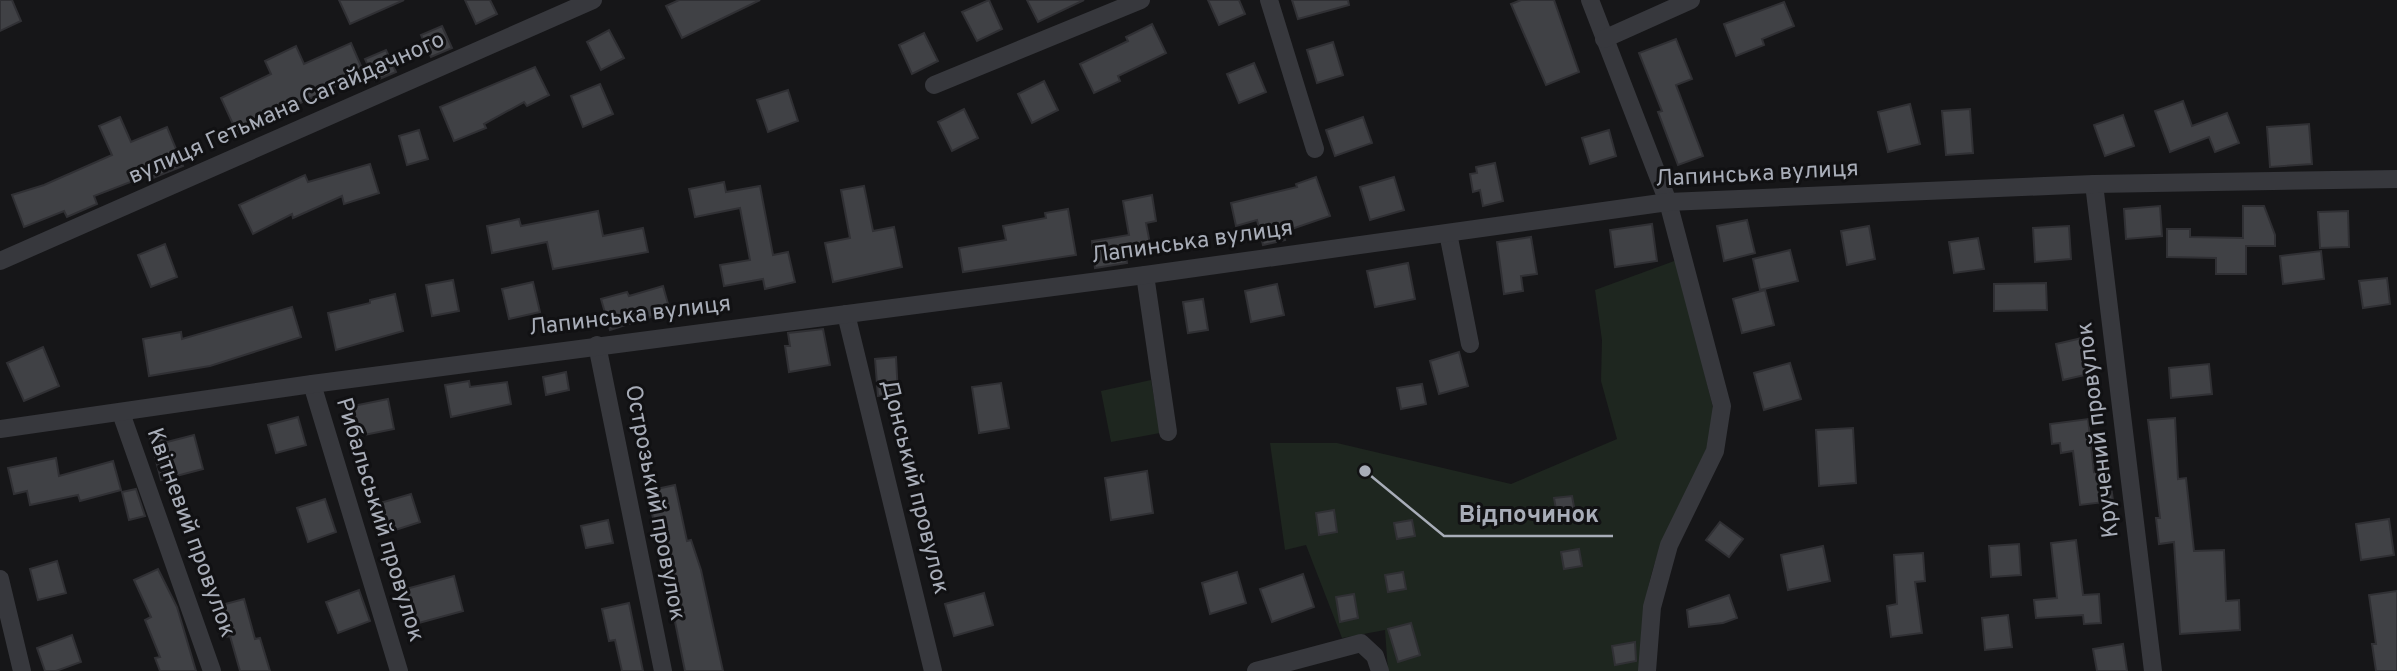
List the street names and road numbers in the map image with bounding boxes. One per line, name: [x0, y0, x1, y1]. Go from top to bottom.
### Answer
street label: вулиця Гетьмана Сагайдачного: [124, 26, 450, 192]
street label: Лапинська вулиця: [1655, 155, 1859, 195]
street label: Лапинська вулиця: [1089, 214, 1295, 272]
street label: Лапинська вулиця: [527, 290, 733, 344]
street label: Кручений провулок: [2071, 320, 2127, 540]
street label: Донський провулок: [873, 377, 955, 597]
street label: Острозький провулок: [617, 383, 691, 623]
street label: Рибальський провулок: [328, 394, 430, 646]
street label: Квітневий провулок: [139, 424, 241, 642]

